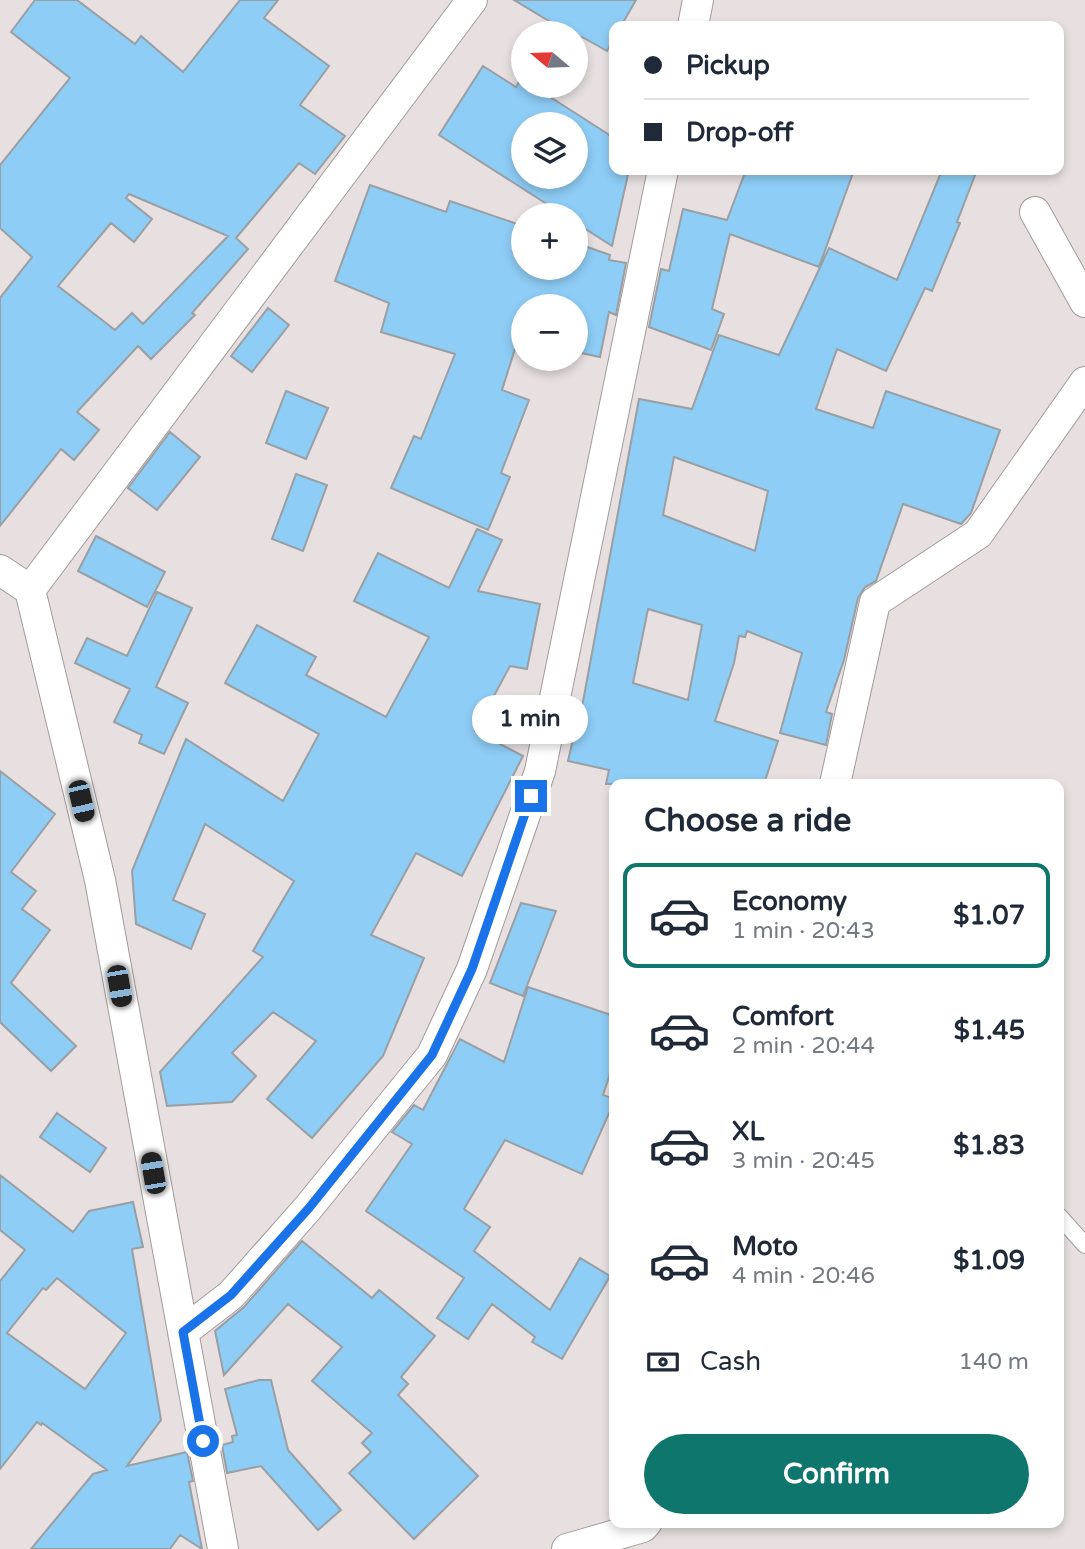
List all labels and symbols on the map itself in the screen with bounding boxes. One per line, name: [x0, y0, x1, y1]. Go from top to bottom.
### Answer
north arrow: [511, 21, 588, 98]
callout: 1 min: [473, 694, 589, 744]
car: [67, 778, 96, 824]
route end: [515, 780, 547, 812]
car: [106, 963, 133, 1009]
car: [140, 1150, 167, 1196]
route start: [187, 1425, 219, 1457]

